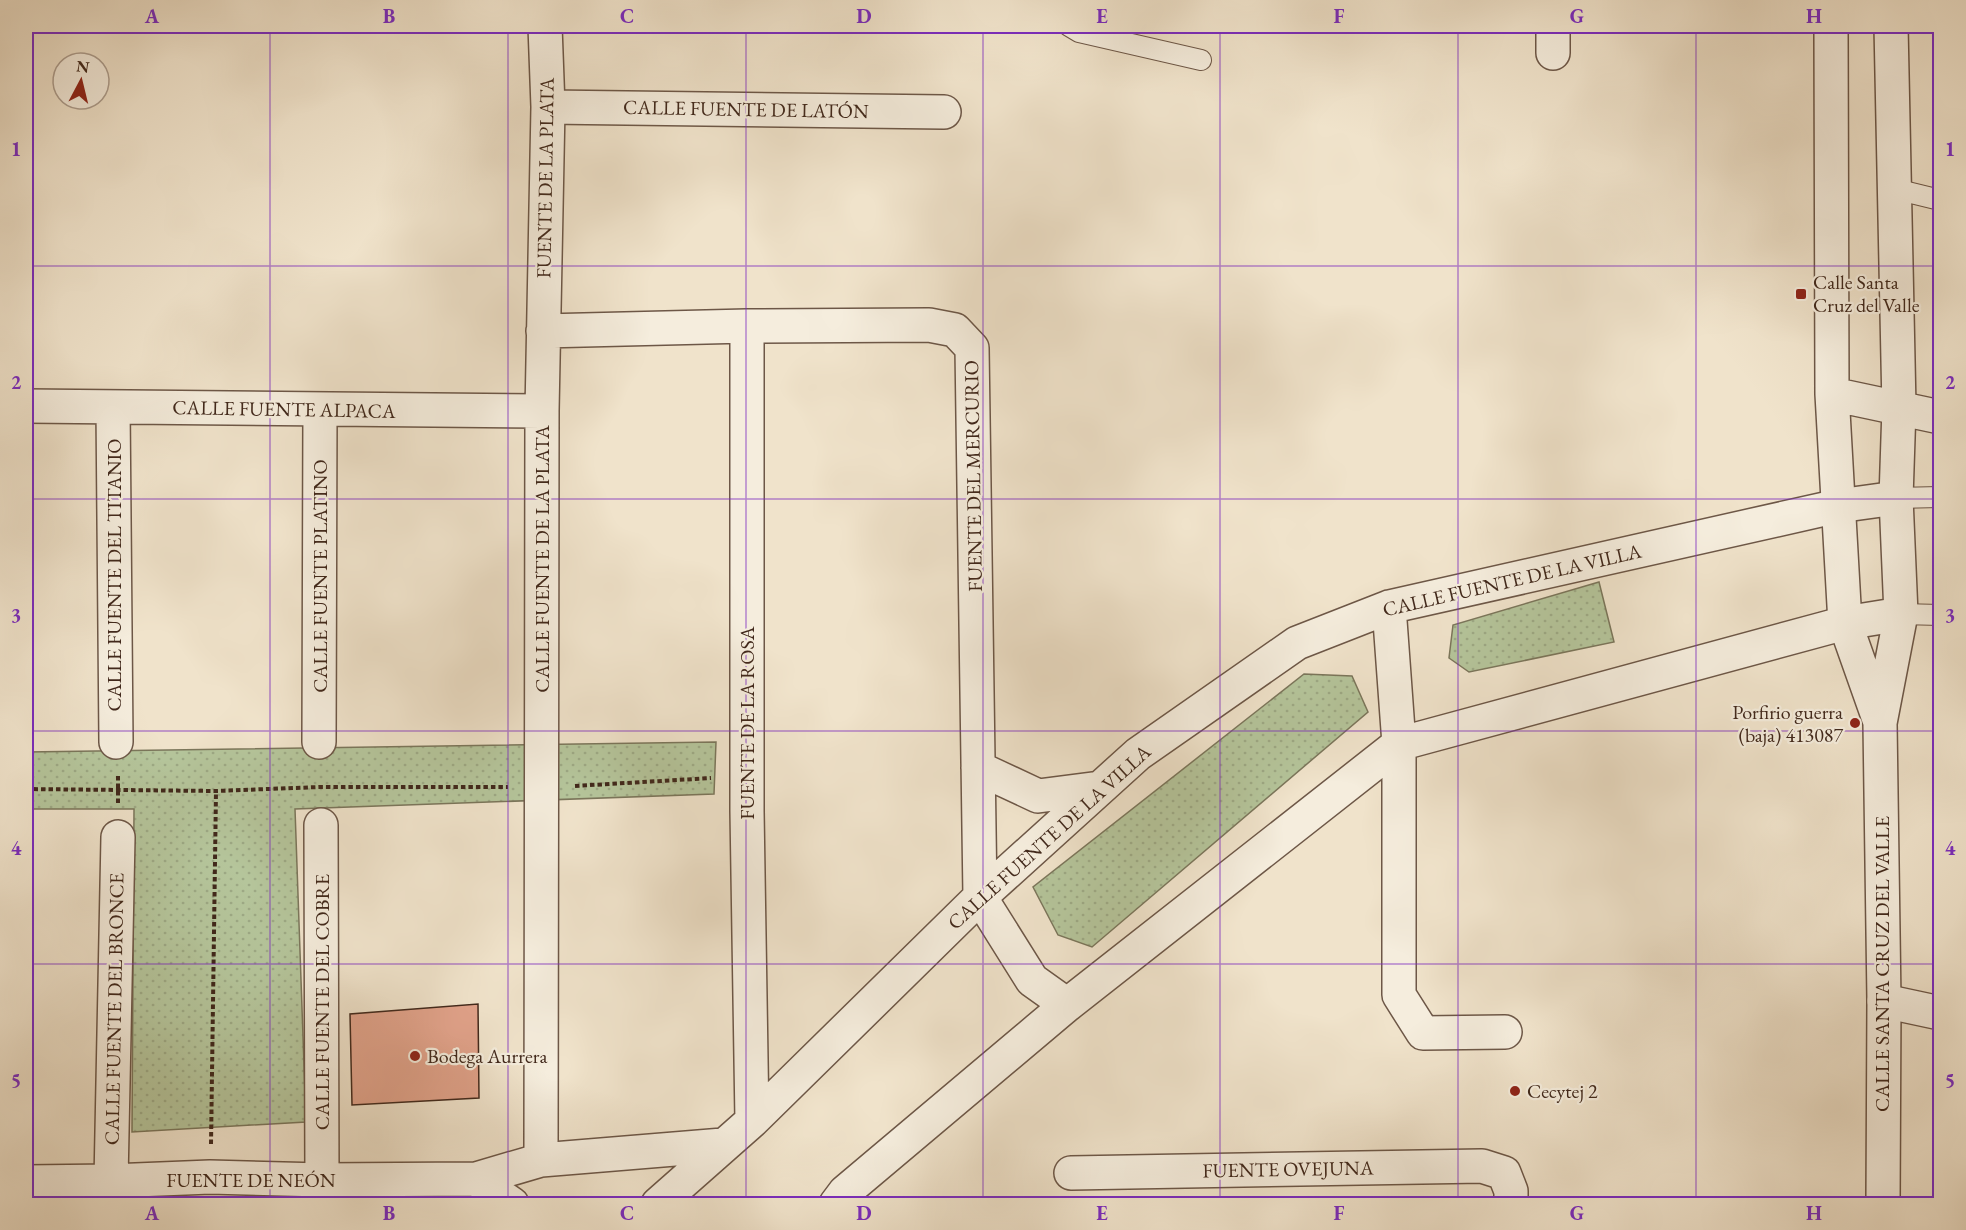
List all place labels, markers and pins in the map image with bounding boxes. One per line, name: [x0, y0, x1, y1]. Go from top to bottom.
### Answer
place label: Calle Santa Cruz del Valle: [1813, 269, 1920, 318]
marker: Calle Santa Cruz del Valle: [1794, 287, 1808, 301]
place label: Porfirio guerra (baja) 413087: [1732, 699, 1843, 748]
marker: Porfirio guerra (baja) 413087: [1848, 716, 1862, 730]
place label: Bodega Aurrera: [427, 1043, 547, 1069]
marker: Bodega Aurrera: [408, 1049, 422, 1063]
place label: Cecytej 2: [1527, 1078, 1598, 1104]
marker: Cecytej 2: [1508, 1084, 1522, 1098]

